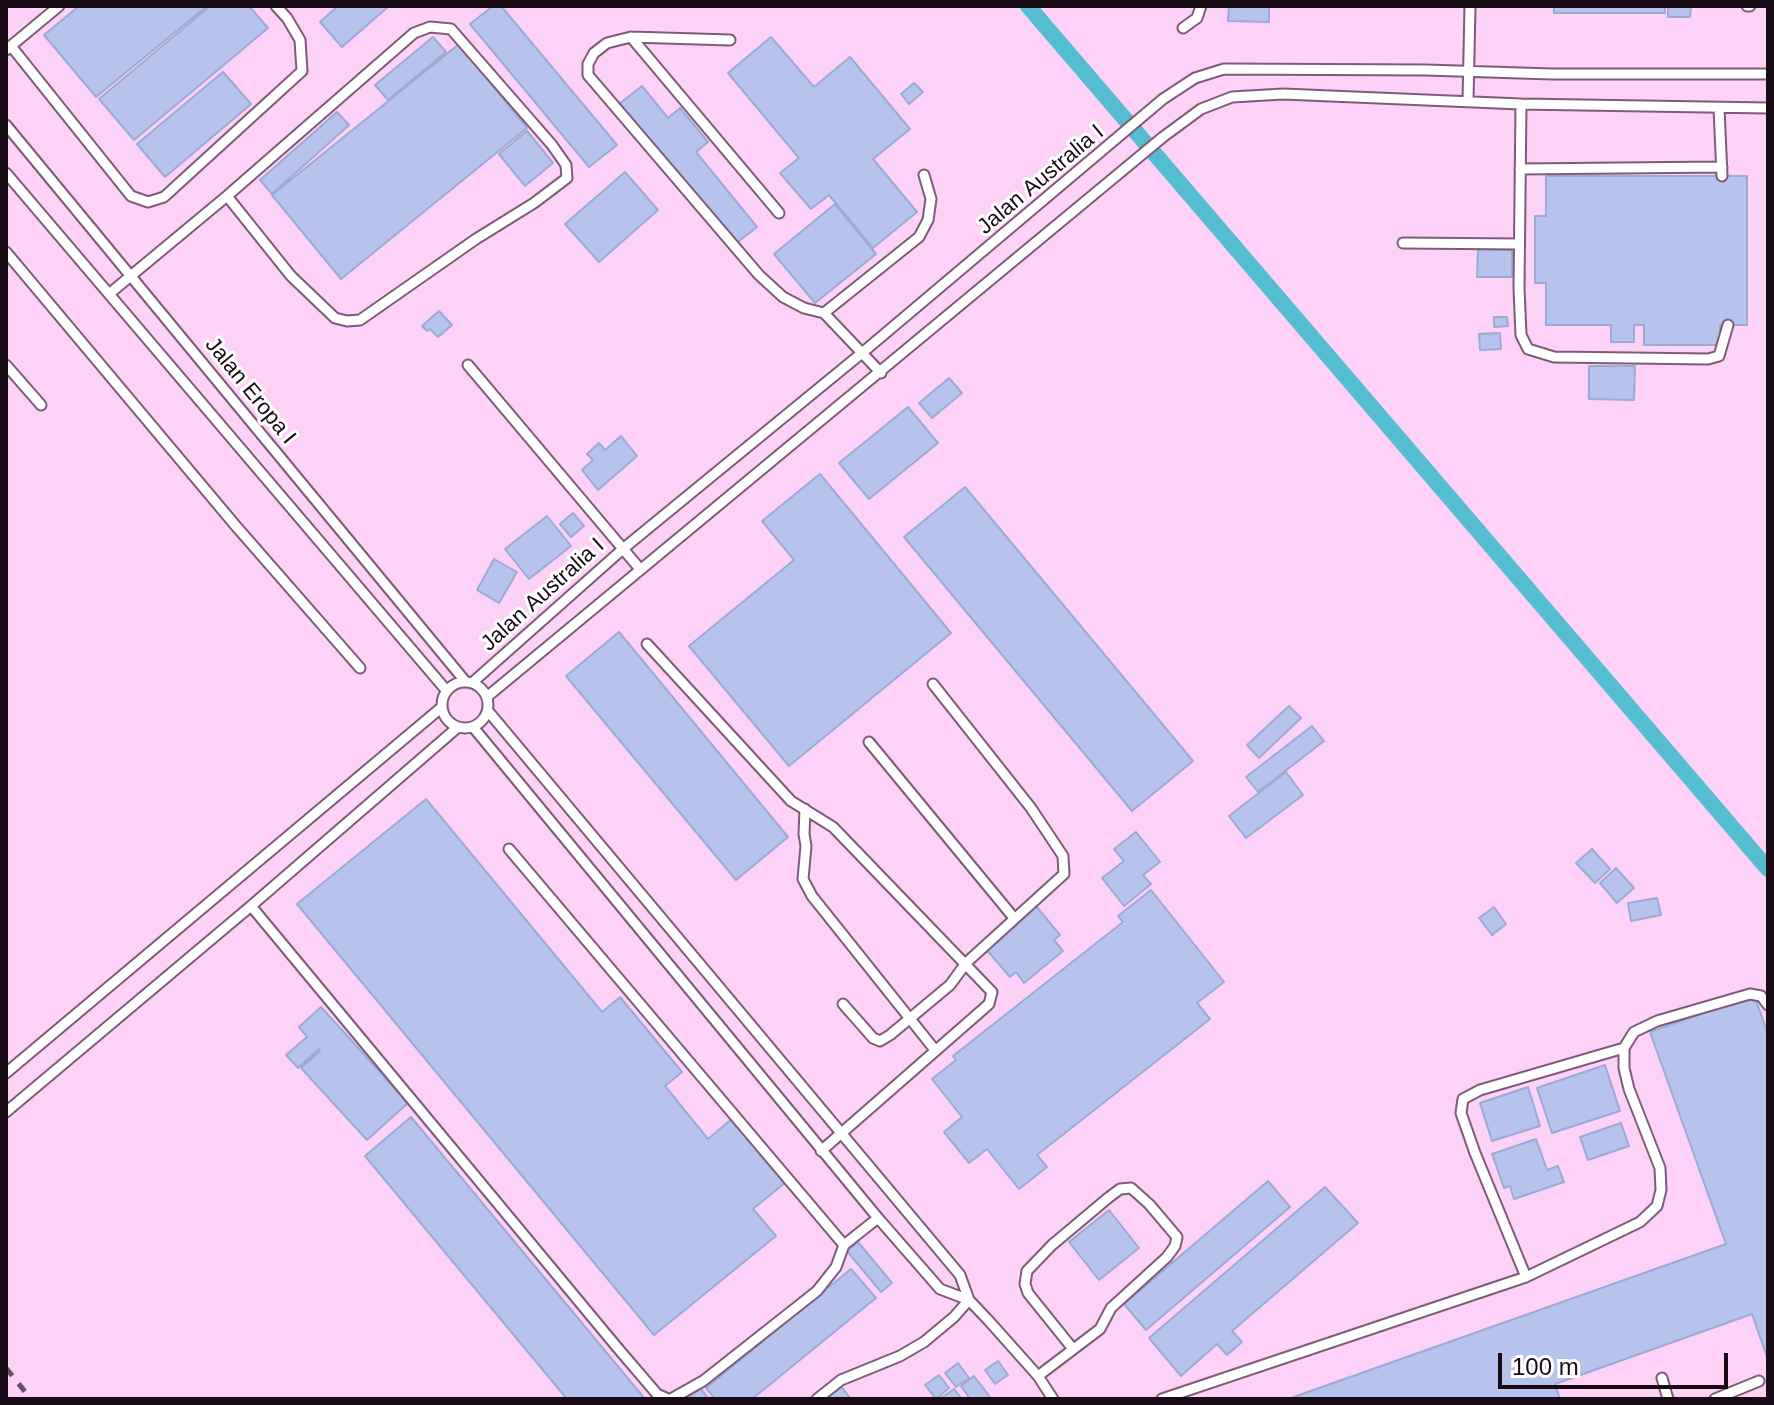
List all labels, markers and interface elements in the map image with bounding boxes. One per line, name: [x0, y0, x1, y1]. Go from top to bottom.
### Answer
street label: Jalan Australia I: [973, 120, 1109, 240]
street label: Jalan Eropa I: [199, 332, 301, 450]
street label: Jalan Australia I: [476, 533, 610, 657]
scale bar: [1502, 1337, 1732, 1387]
text: 100 m: [1512, 1353, 1579, 1380]

